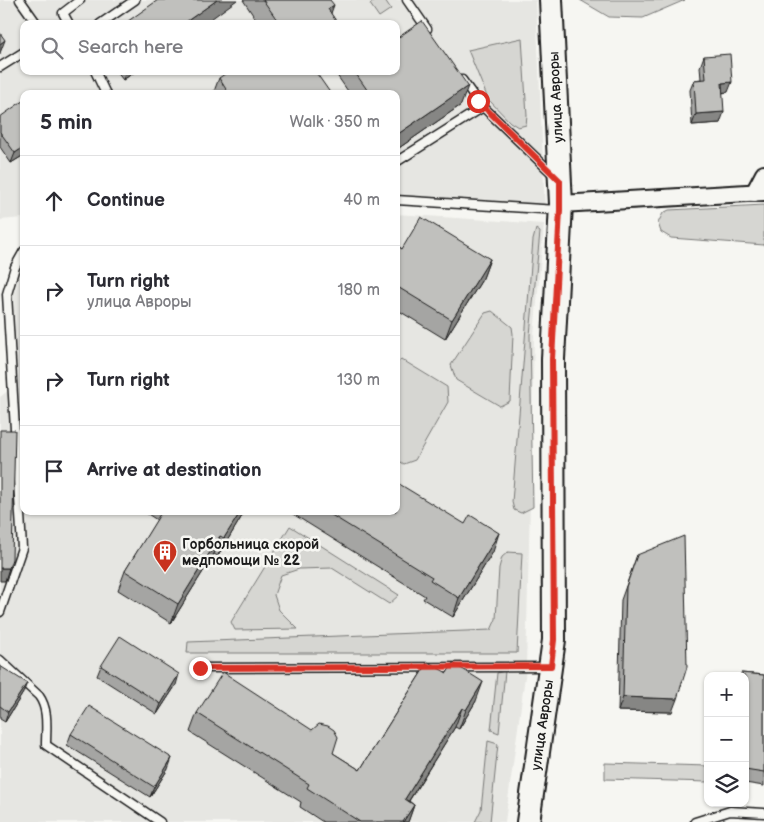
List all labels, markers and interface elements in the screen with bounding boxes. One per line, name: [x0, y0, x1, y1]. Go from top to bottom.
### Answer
search box: [20, 20, 400, 75]
icon: search: [38, 34, 66, 62]
text: Search here: [78, 36, 183, 59]
street label: улица Авроры: [545, 51, 567, 143]
route start: [467, 90, 490, 113]
text: 5 min: [40, 110, 93, 135]
text: Walk · 350 m: [289, 113, 380, 132]
icon: ahead: [40, 187, 68, 215]
text: Continue: [87, 189, 165, 212]
text: 40 m: [343, 191, 380, 210]
text: Turn right: [87, 270, 170, 293]
icon: right: [40, 277, 68, 305]
text: 180 m: [338, 281, 380, 300]
text: улица Авроры: [87, 293, 192, 312]
icon: right: [40, 367, 68, 395]
text: Turn right: [87, 369, 170, 392]
text: 130 m: [337, 371, 380, 390]
icon: arrive: [40, 457, 68, 485]
text: Arrive at destination: [87, 459, 262, 482]
place label: Горбольница скорой медпомощи № 22: [182, 536, 319, 569]
building icon: Горбольница скорой медпомощи № 22: [152, 539, 178, 573]
route end: [189, 657, 212, 680]
map controls: [704, 672, 749, 807]
button: +: [704, 672, 749, 717]
street label: улица Авроры: [527, 678, 557, 772]
button: −: [704, 717, 749, 762]
button: layers: [704, 762, 749, 807]

